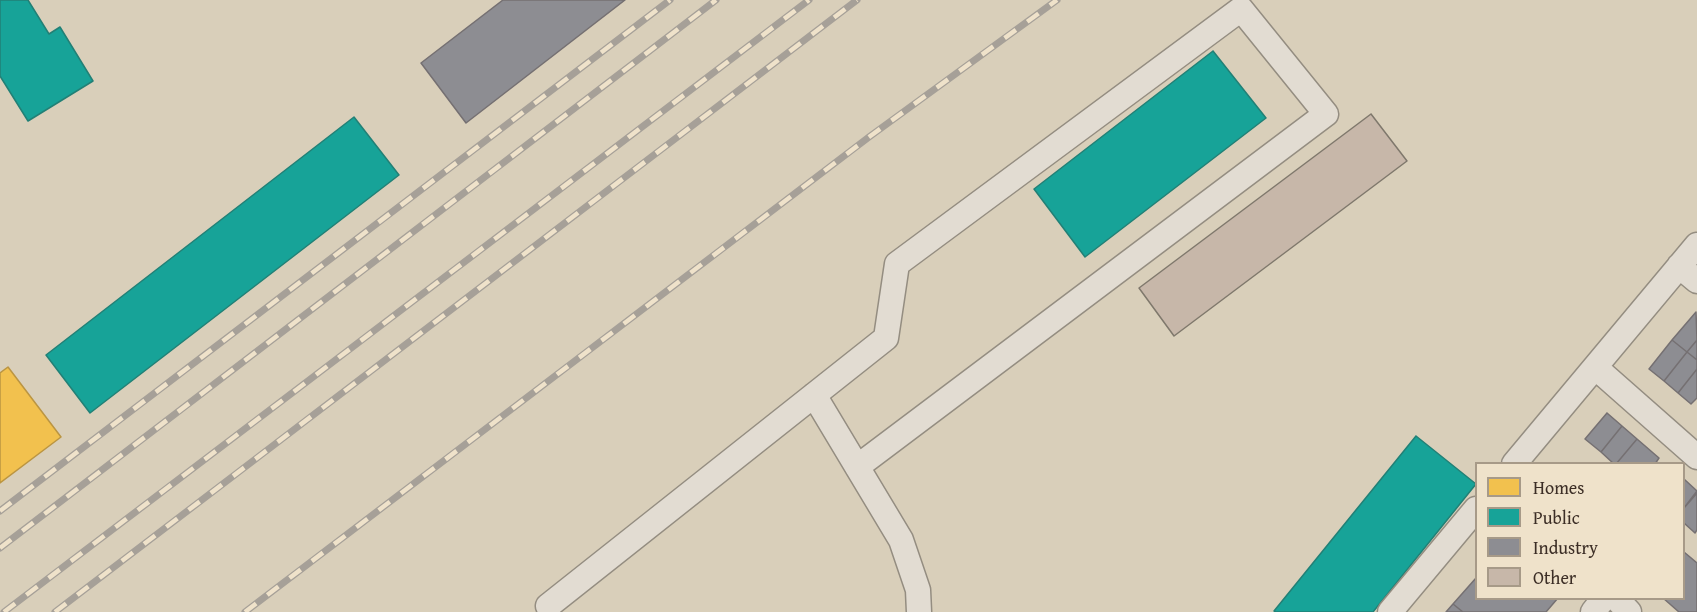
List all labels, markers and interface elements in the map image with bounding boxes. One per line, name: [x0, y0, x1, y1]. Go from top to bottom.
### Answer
legend: [1475, 462, 1685, 600]
text: Homes: [1533, 474, 1584, 501]
text: Public: [1533, 504, 1580, 531]
text: Industry: [1533, 534, 1598, 561]
text: Other: [1533, 564, 1576, 591]

